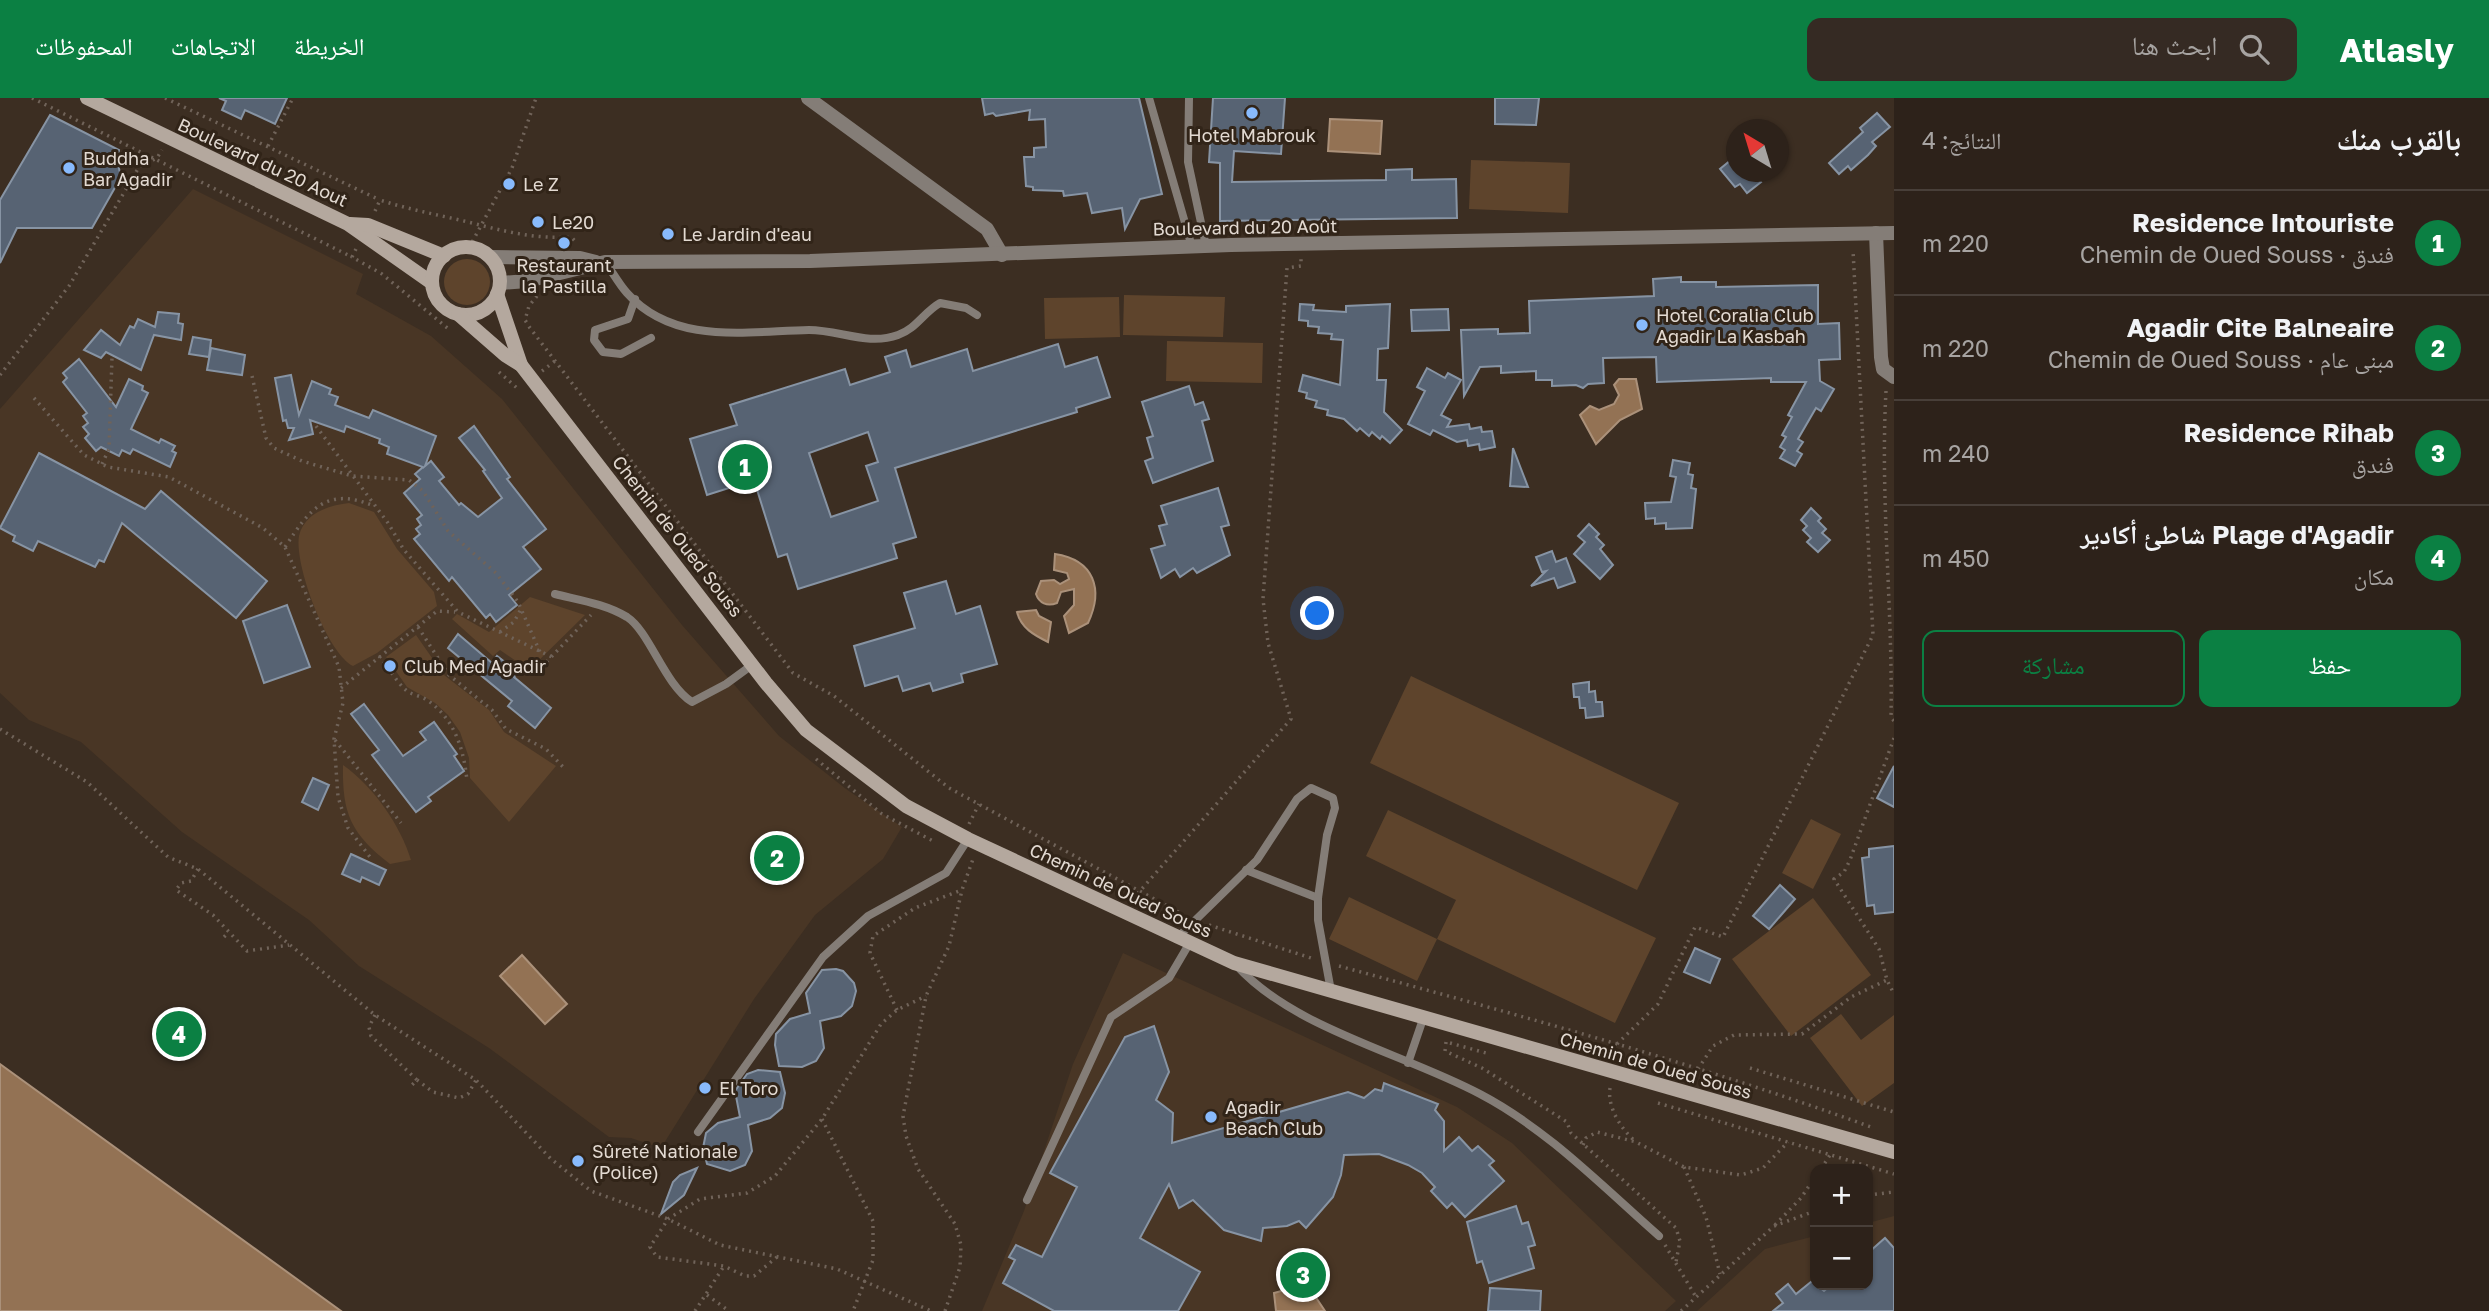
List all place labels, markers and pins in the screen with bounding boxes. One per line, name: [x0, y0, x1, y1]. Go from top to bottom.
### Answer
marker: Hotel Mabrouk: [1244, 105, 1260, 121]
place label: Hotel Mabrouk: [1188, 124, 1316, 146]
place label: Buddha Bar Agadir: [83, 147, 173, 190]
marker: Buddha Bar Agadir: [61, 160, 77, 176]
place label: Le Z: [523, 173, 559, 195]
marker: Le Z: [501, 176, 517, 192]
place label: Le20: [552, 211, 594, 233]
marker: Le20: [530, 214, 546, 230]
place label: Le Jardin d'eau: [682, 223, 812, 245]
marker: Le Jardin d'eau: [660, 226, 676, 242]
marker: Restaurant la Pastilla: [556, 235, 572, 251]
place label: Restaurant la Pastilla: [516, 254, 612, 297]
place label: Hotel Coralia Club Agadir La Kasbah: [1656, 304, 1814, 347]
marker: Hotel Coralia Club Agadir La Kasbah: [1634, 317, 1650, 333]
pin: 1: [722, 441, 768, 493]
place label: Club Med Agadir: [404, 655, 546, 677]
marker: Club Med Agadir: [382, 658, 398, 674]
pin: 2: [754, 832, 800, 884]
pin: 4: [156, 1008, 202, 1060]
place label: El Toro: [719, 1077, 778, 1099]
marker: El Toro: [697, 1080, 713, 1096]
place label: Agadir Beach Club: [1225, 1096, 1323, 1139]
marker: Agadir Beach Club: [1203, 1109, 1219, 1125]
place label: Sûreté Nationale (Police): [592, 1140, 738, 1183]
marker: Sûreté Nationale (Police): [570, 1153, 586, 1169]
pin: 3: [1280, 1249, 1326, 1301]

